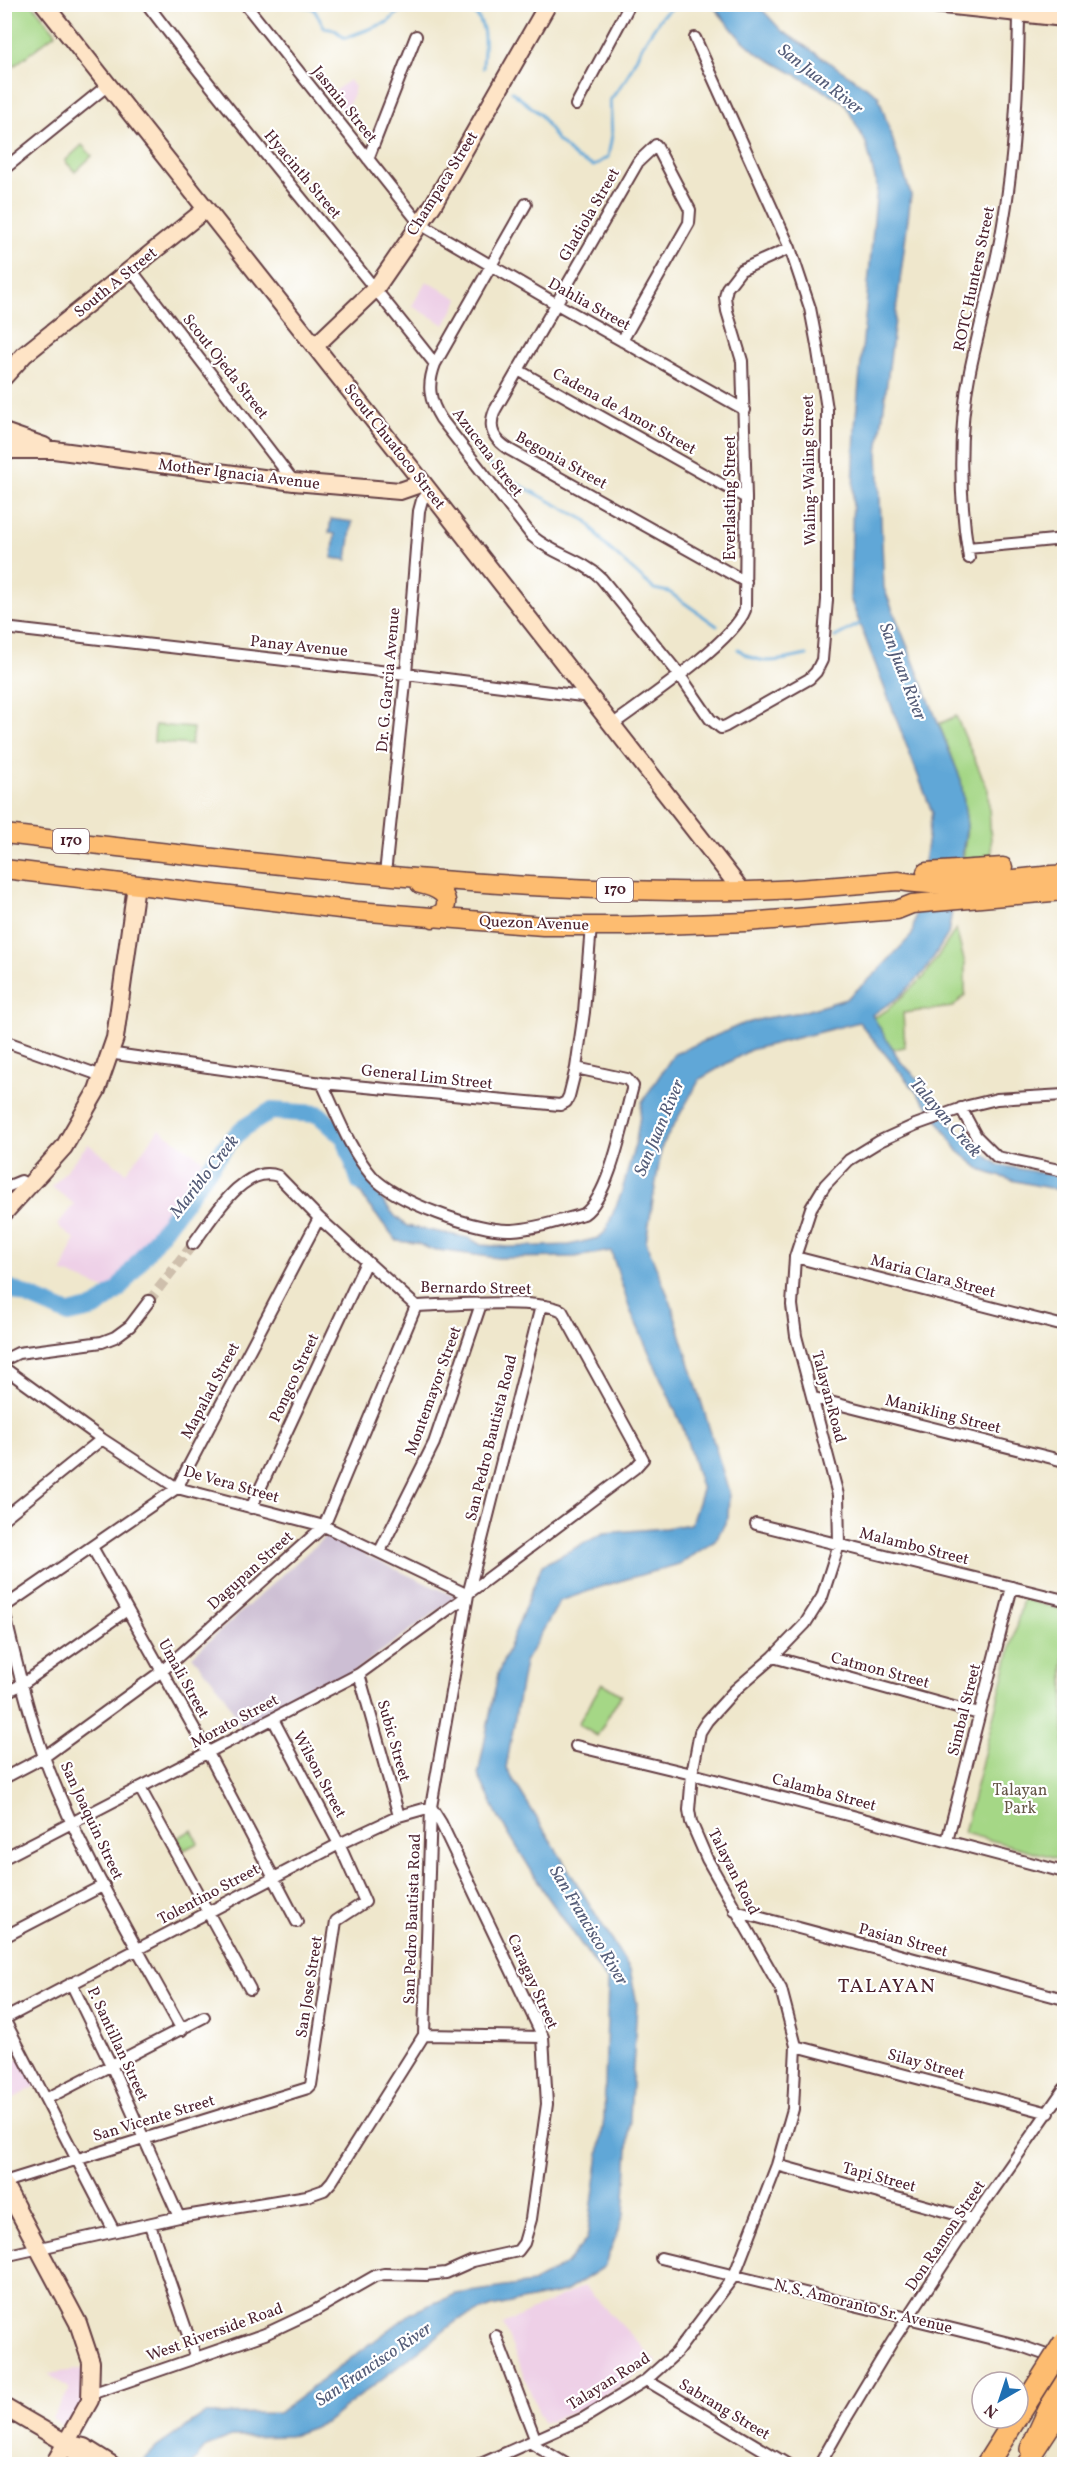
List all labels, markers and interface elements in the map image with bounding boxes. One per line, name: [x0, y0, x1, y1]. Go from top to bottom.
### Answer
water label: San Juan River: [772, 39, 868, 122]
street label: Jasmin Street: [306, 62, 382, 149]
street label: Hyacinth Street: [258, 126, 346, 225]
street label: Champaca Street: [402, 127, 484, 241]
street label: Gladiola Street: [554, 164, 626, 266]
street label: ROTC Hunters Street: [949, 204, 1001, 354]
street label: South A Street: [70, 242, 163, 323]
street label: Dahlia Street: [543, 273, 635, 337]
street label: Scout Ojeda Street: [177, 310, 273, 425]
street label: Cadena de Amor Street: [548, 363, 700, 461]
street label: Scout Chuatoco Street: [338, 380, 450, 515]
street label: Waling-Waling Street: [798, 394, 822, 546]
street label: Azucena Street: [446, 404, 528, 502]
street label: Begonia Street: [511, 427, 611, 495]
street label: Everlasting Street: [720, 435, 742, 561]
street label: Mother Ignacia Avenue: [157, 454, 321, 496]
street label: Dr. G. Garcia Avenue: [372, 607, 406, 753]
water label: San Juan River: [872, 620, 932, 725]
street label: Panay Avenue: [249, 631, 349, 663]
road number: 170: [53, 829, 89, 853]
road number: 170: [597, 878, 633, 902]
street label: Quezon Avenue: [479, 911, 589, 937]
street label: General Lim Street: [360, 1060, 494, 1096]
water label: Talayan Creek: [903, 1073, 987, 1163]
water label: San Juan River: [628, 1076, 692, 1180]
water label: Mariblo Creek: [164, 1130, 245, 1224]
street label: Maria Clara Street: [868, 1250, 998, 1304]
street label: Bernardo Street: [420, 1277, 532, 1301]
street label: Montemayor Street: [400, 1323, 468, 1459]
street label: Pongco Street: [265, 1329, 325, 1426]
street label: Mapalad Street: [176, 1338, 246, 1443]
street label: Talayan Road: [805, 1349, 851, 1445]
street label: San Pedro Bautista Road: [461, 1353, 523, 1523]
street label: Manikling Street: [883, 1390, 1003, 1440]
street label: De Vera Street: [180, 1461, 282, 1509]
street label: Malambo Street: [857, 1523, 971, 1571]
street label: Dagupan Street: [203, 1526, 299, 1616]
street label: Umali Street: [152, 1635, 214, 1723]
street label: Catmon Street: [828, 1647, 932, 1695]
street label: Simbal Street: [943, 1661, 987, 1758]
street label: Morato Street: [187, 1689, 283, 1754]
street label: Subic Street: [371, 1698, 415, 1785]
street label: Wilson Street: [287, 1728, 351, 1823]
street label: San Joaquin Street: [54, 1758, 128, 1884]
street label: Calamba Street: [769, 1769, 879, 1818]
park label: Talayan Park: [993, 1780, 1047, 1820]
street label: Talayan Road: [702, 1825, 764, 1919]
street label: San Pedro Bautista Road: [399, 1833, 427, 2005]
street label: Tolentino Street: [154, 1859, 264, 1931]
water label: San Francisco River: [542, 1861, 634, 1991]
street label: Pasian Street: [856, 1919, 950, 1964]
street label: Caragay Street: [501, 1931, 563, 2033]
street label: San Jose Street: [291, 1934, 329, 2040]
district label: TALAYAN: [838, 1973, 936, 2001]
street label: P. Santillan Street: [81, 1983, 153, 2105]
street label: Silay Street: [885, 2044, 967, 2086]
street label: San Vicente Street: [90, 2090, 218, 2148]
street label: Tapi Street: [840, 2158, 919, 2198]
street label: Don Ramon Street: [901, 2176, 991, 2296]
street label: N. S. Amoranto Sr. Avenue: [772, 2274, 954, 2340]
street label: West Riverside Road: [144, 2298, 286, 2368]
water label: San Francisco River: [311, 2317, 437, 2413]
street label: Talayan Road: [563, 2348, 655, 2416]
north arrow: [970, 2370, 1030, 2430]
street label: Sabrang Street: [674, 2374, 774, 2446]
text: N: [980, 2398, 1003, 2422]

